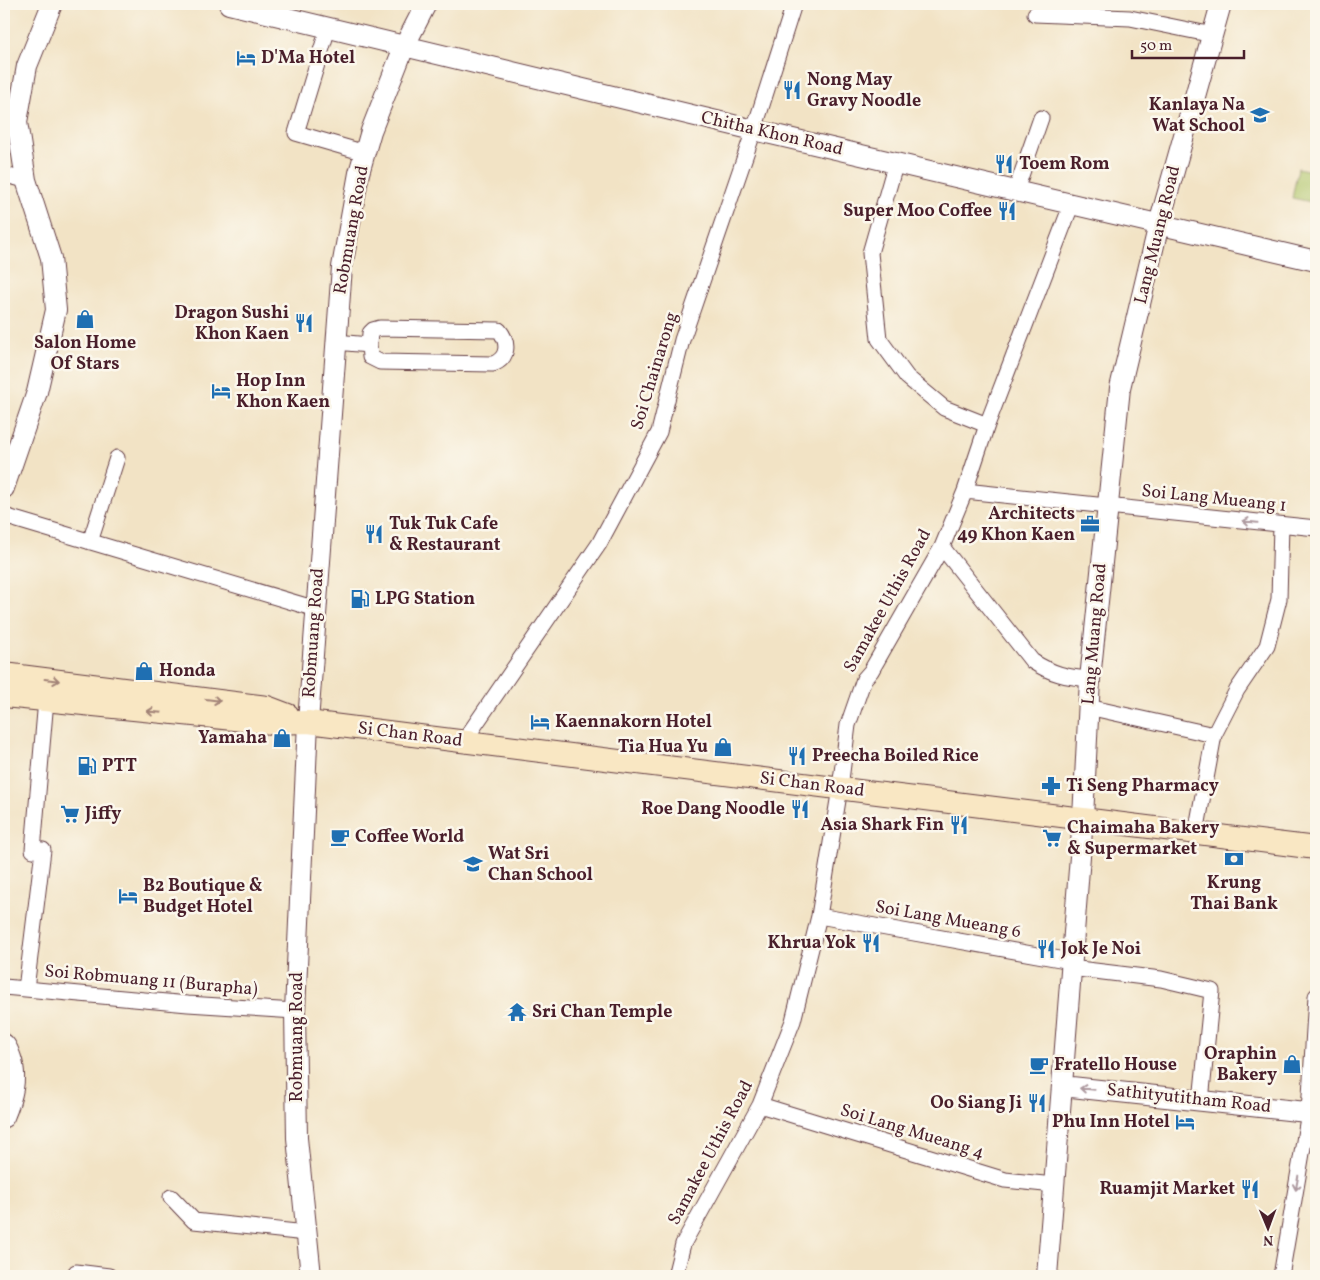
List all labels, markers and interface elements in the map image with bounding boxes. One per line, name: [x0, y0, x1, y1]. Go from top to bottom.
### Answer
scale bar: [1132, 28, 1245, 60]
text: 50 m: [1140, 36, 1172, 57]
place label: D'Ma Hotel: [261, 46, 355, 71]
hotel icon: D'Ma Hotel: [235, 47, 257, 69]
place label: Nong May Gravy Noodle: [807, 68, 921, 114]
restaurant icon: Nong May Gravy Noodle: [781, 79, 803, 101]
place label: Kanlaya Na Wat School: [1149, 93, 1245, 139]
school or university icon: Kanlaya Na Wat School: [1249, 104, 1271, 126]
street label: Chitha Khon Road: [699, 106, 845, 162]
place label: Toem Rom: [1019, 152, 1110, 177]
restaurant icon: Toem Rom: [993, 153, 1015, 175]
street label: Lang Muang Road: [1129, 163, 1187, 307]
street label: Robmuang Road: [328, 164, 376, 296]
place label: Super Moo Coffee: [843, 199, 992, 224]
restaurant icon: Super Moo Coffee: [996, 200, 1018, 222]
place label: Dragon Sushi Khon Kaen: [174, 301, 289, 347]
shop icon: Salon Home Of Stars: [74, 308, 96, 330]
street label: Soi Chainarong: [625, 309, 685, 433]
restaurant icon: Dragon Sushi Khon Kaen: [293, 312, 315, 334]
place label: Salon Home Of Stars: [34, 331, 136, 377]
place label: Hop Inn Khon Kaen: [236, 369, 330, 415]
hotel icon: Hop Inn Khon Kaen: [210, 380, 232, 402]
street label: Soi Lang Mueang 1: [1140, 479, 1288, 519]
place label: Architects 49 Khon Kaen: [957, 502, 1075, 548]
place label: Tuk Tuk Cafe & Restaurant: [389, 512, 501, 558]
office icon: Architects 49 Khon Kaen: [1079, 513, 1101, 535]
one-way arrow: [1243, 517, 1259, 527]
restaurant icon: Tuk Tuk Cafe & Restaurant: [363, 523, 385, 545]
street label: Samakee Uthis Road: [838, 525, 938, 677]
street label: Lang Muang Road: [1076, 562, 1114, 706]
street label: Robmuang Road: [297, 567, 331, 699]
place label: LPG Station: [375, 587, 475, 612]
fuel station icon: LPG Station: [349, 588, 371, 610]
place label: Honda: [159, 659, 216, 684]
shop icon: Honda: [133, 660, 155, 682]
one-way arrow: [44, 675, 60, 685]
one-way arrow: [205, 696, 221, 706]
one-way arrow: [147, 707, 163, 717]
place label: Kaennakorn Hotel: [555, 710, 712, 735]
hotel icon: Kaennakorn Hotel: [529, 711, 551, 733]
street label: Si Chan Road: [356, 716, 464, 754]
place label: Yamaha: [198, 726, 267, 751]
shop icon: Yamaha: [271, 727, 293, 749]
place label: Tia Hua Yu: [618, 735, 708, 760]
shop icon: Tia Hua Yu: [712, 736, 734, 758]
place label: Preecha Boiled Rice: [812, 744, 979, 769]
restaurant icon: Preecha Boiled Rice: [786, 745, 808, 767]
place label: PTT: [102, 754, 137, 779]
fuel station icon: PTT: [76, 755, 98, 777]
street label: Si Chan Road: [758, 766, 866, 804]
place label: Ti Seng Pharmacy: [1066, 774, 1219, 799]
pharmacy icon: Ti Seng Pharmacy: [1040, 775, 1062, 797]
place label: Roe Dang Noodle: [641, 797, 785, 822]
restaurant icon: Roe Dang Noodle: [789, 798, 811, 820]
place label: Jiffy: [84, 802, 121, 827]
supermarket icon: Jiffy: [59, 803, 81, 825]
place label: Asia Shark Fin: [820, 813, 944, 838]
restaurant icon: Asia Shark Fin: [948, 814, 970, 836]
place label: Chaimaha Bakery & Supermarket: [1067, 816, 1219, 862]
place label: Coffee World: [355, 825, 464, 850]
cafe icon: Coffee World: [329, 826, 351, 848]
supermarket icon: Chaimaha Bakery & Supermarket: [1041, 827, 1063, 849]
place label: Wat Sri Chan School: [488, 842, 593, 888]
bank icon: Krung Thai Bank: [1223, 848, 1245, 870]
school or university icon: Wat Sri Chan School: [462, 853, 484, 875]
place label: Krung Thai Bank: [1190, 871, 1278, 917]
place label: B2 Boutique & Budget Hotel: [143, 874, 263, 920]
hotel icon: B2 Boutique & Budget Hotel: [117, 885, 139, 907]
street label: Soi Lang Mueang 6: [873, 895, 1023, 945]
place label: Khrua Yok: [767, 931, 856, 956]
restaurant icon: Khrua Yok: [860, 932, 882, 954]
place label: Jok Je Noi: [1060, 937, 1141, 962]
restaurant icon: Jok Je Noi: [1035, 938, 1057, 960]
street label: Soi Robmuang 11 (Burapha): [43, 959, 259, 1003]
street label: Robmuang Road: [285, 972, 310, 1102]
place label: Sri Chan Temple: [532, 1000, 672, 1025]
temple icon: Sri Chan Temple: [506, 1001, 528, 1023]
place label: Oraphin Bakery: [1204, 1042, 1277, 1088]
place label: Fratello House: [1054, 1053, 1177, 1078]
shop icon: Oraphin Bakery: [1281, 1053, 1303, 1075]
cafe icon: Fratello House: [1028, 1054, 1050, 1076]
street label: Samakee Uthis Road: [662, 1076, 760, 1230]
street label: Sathityutitham Road: [1106, 1078, 1272, 1120]
one-way arrow: [1079, 1084, 1095, 1093]
place label: Oo Siang Ji: [930, 1091, 1022, 1116]
restaurant icon: Oo Siang Ji: [1026, 1092, 1048, 1114]
street label: Soi Lang Mueang 4: [837, 1098, 987, 1166]
place label: Phu Inn Hotel: [1052, 1110, 1170, 1135]
hotel icon: Phu Inn Hotel: [1174, 1111, 1196, 1133]
one-way arrow: [1291, 1175, 1301, 1191]
place label: Ruamjit Market: [1099, 1177, 1235, 1202]
restaurant icon: Ruamjit Market: [1239, 1178, 1261, 1200]
north arrow: [1242, 1202, 1292, 1252]
text: N: [1263, 1230, 1273, 1249]

